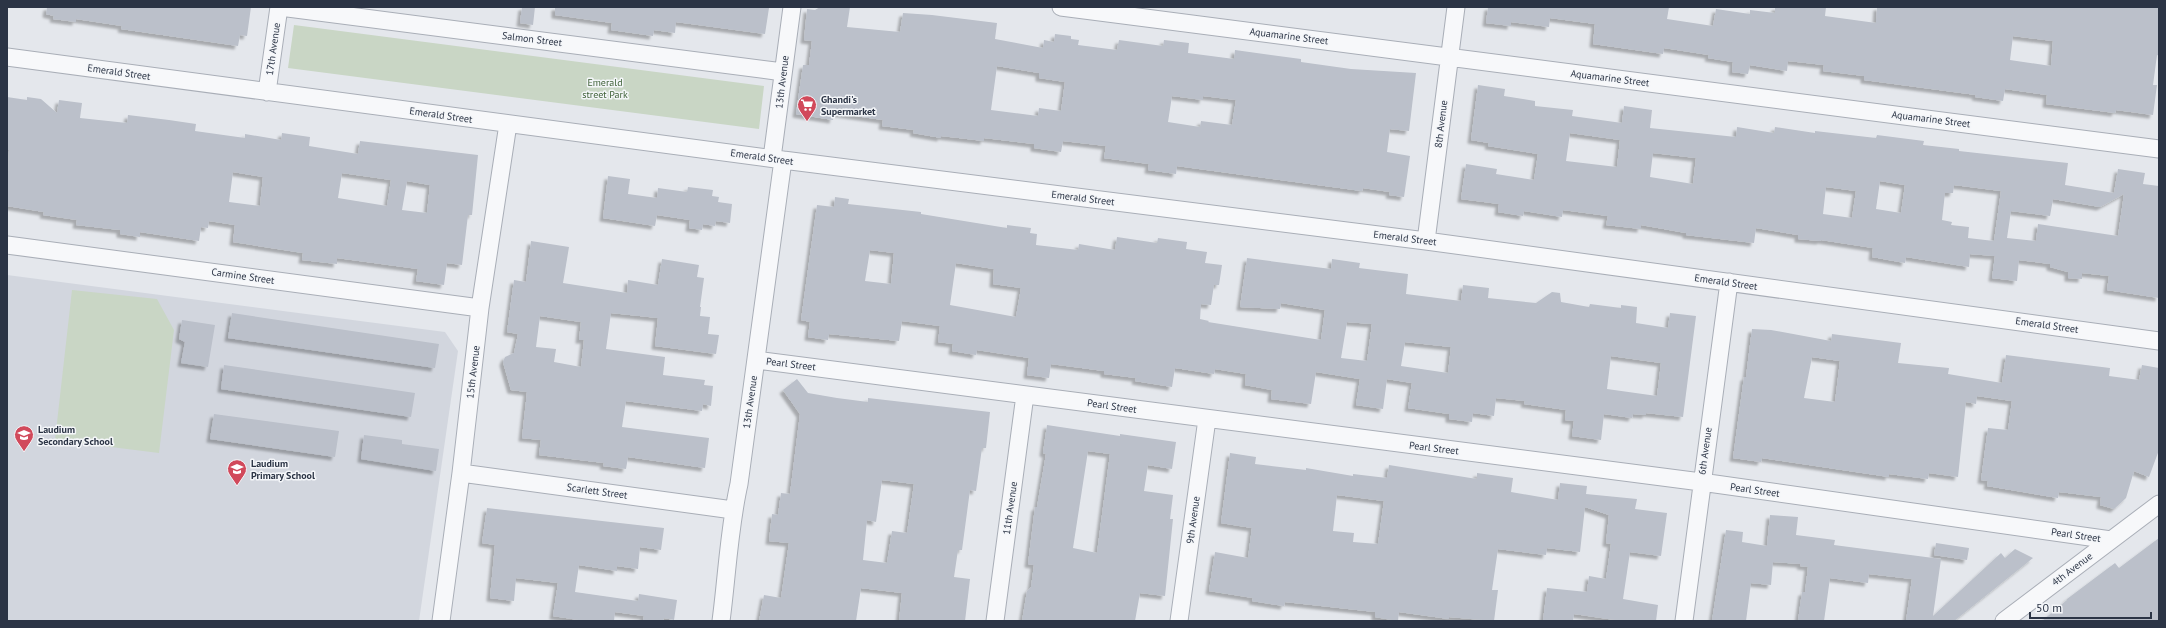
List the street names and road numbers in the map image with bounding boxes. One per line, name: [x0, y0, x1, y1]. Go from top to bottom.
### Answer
street label: 17th Avenue: [263, 22, 283, 76]
street label: Aquamarine Street: [1249, 25, 1330, 47]
street label: Salmon Street: [501, 29, 563, 49]
street label: 13th Avenue: [772, 55, 792, 109]
street label: Emerald Street: [87, 61, 152, 83]
street label: Aquamarine Street: [1570, 67, 1651, 89]
street label: 8th Avenue: [1432, 99, 1450, 149]
street label: Emerald Street: [409, 104, 474, 126]
street label: Aquamarine Street: [1891, 108, 1972, 130]
street label: Emerald Street: [730, 146, 795, 168]
street label: Emerald Street: [1051, 188, 1116, 208]
street label: Emerald Street: [1373, 228, 1438, 248]
street label: Carmine Street: [211, 265, 276, 287]
street label: Emerald Street: [1694, 271, 1759, 293]
street label: Emerald Street: [2015, 314, 2080, 336]
street label: 15th Avenue: [463, 345, 483, 399]
street label: Pearl Street: [765, 355, 817, 374]
street label: 13th Avenue: [740, 375, 760, 429]
street label: Pearl Street: [1086, 396, 1138, 416]
street label: 6th Avenue: [1695, 426, 1715, 476]
street label: Pearl Street: [1408, 439, 1460, 458]
street label: Scarlett Street: [566, 480, 629, 502]
street label: Pearl Street: [1729, 480, 1781, 500]
street label: 11th Avenue: [1000, 481, 1020, 535]
street label: 9th Avenue: [1183, 495, 1203, 545]
street label: Pearl Street: [2050, 525, 2102, 545]
street label: 4th Avenue: [2049, 549, 2095, 589]

